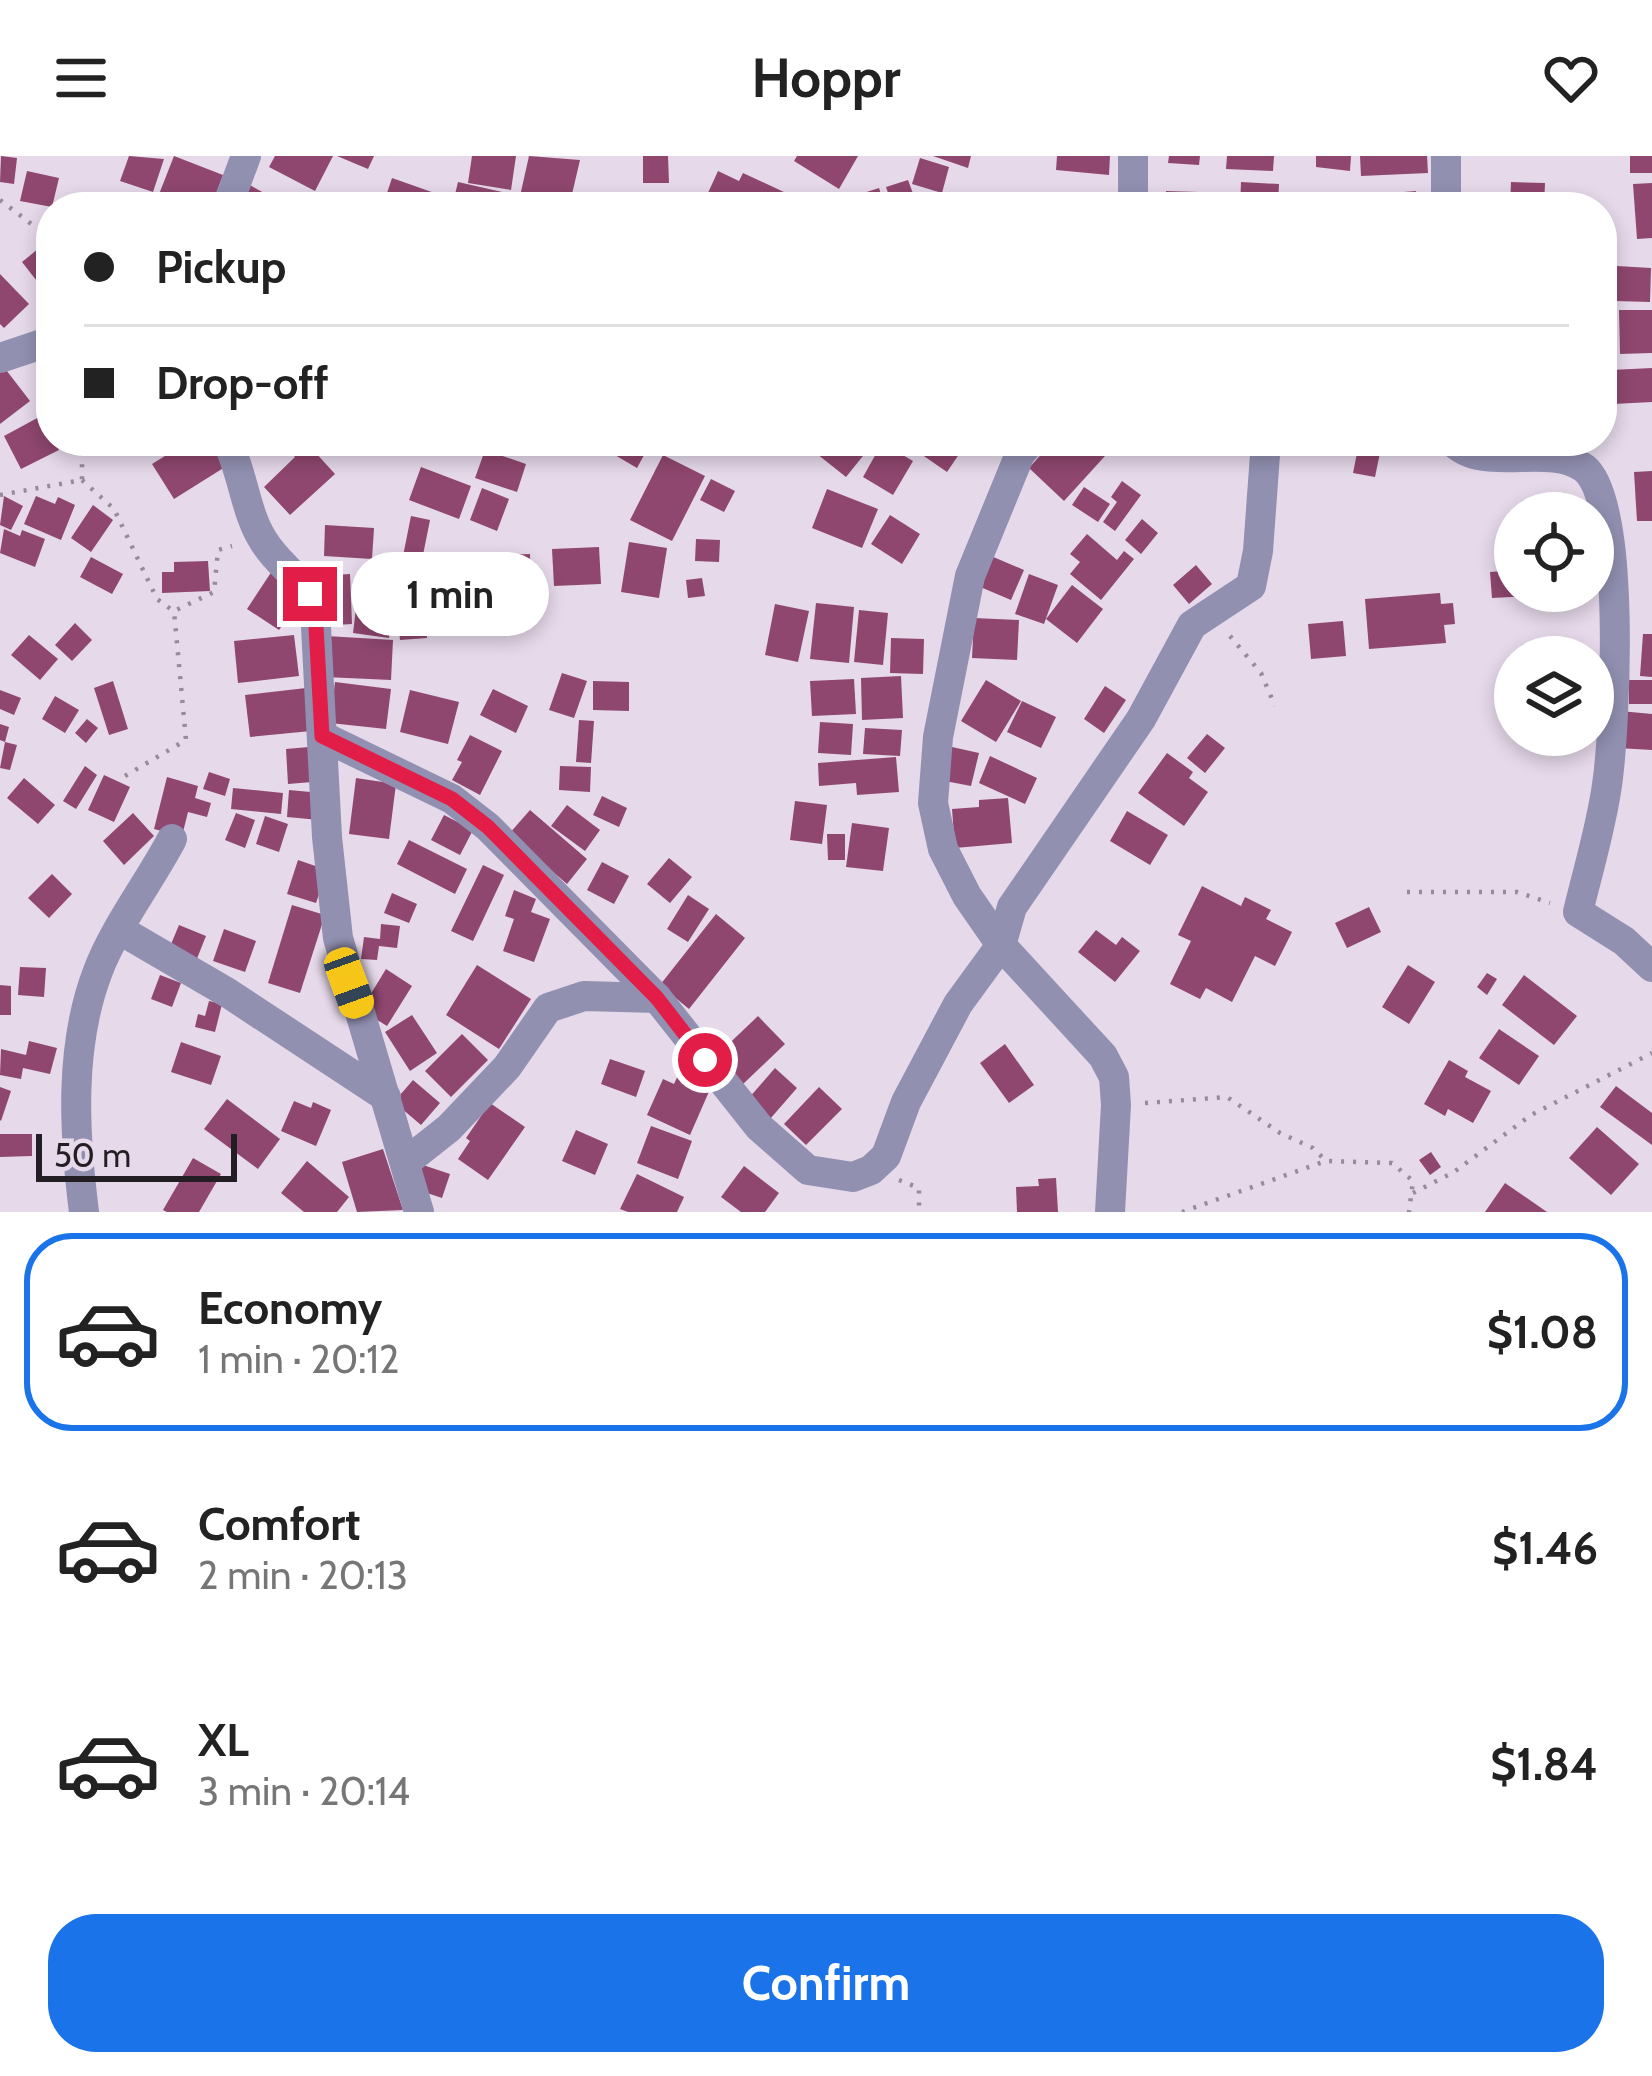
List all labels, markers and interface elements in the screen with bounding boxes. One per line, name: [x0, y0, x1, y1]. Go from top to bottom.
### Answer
icon: menu: [48, 45, 114, 111]
text: Hoppr: [751, 45, 901, 111]
icon: heart: [1538, 45, 1604, 111]
text: Pickup: [156, 240, 286, 294]
text: Drop-off: [156, 356, 329, 410]
map controls: [1494, 492, 1614, 756]
button: locate: [1494, 492, 1614, 612]
callout: 1 min: [352, 552, 550, 636]
route end: [283, 567, 337, 621]
text: 1 min: [406, 570, 494, 618]
button: layers: [1494, 636, 1614, 756]
car: [320, 943, 378, 1023]
route start: [678, 1033, 732, 1087]
scale bar: [36, 1128, 237, 1181]
text: 50 m: [54, 1135, 131, 1175]
icon: car: [54, 1278, 162, 1386]
text: Economy: [198, 1281, 382, 1335]
text: $1.08: [1487, 1305, 1598, 1359]
text: 1 min · 20:12: [198, 1335, 400, 1383]
icon: car: [54, 1494, 162, 1602]
text: Comfort: [198, 1497, 361, 1551]
text: $1.46: [1492, 1521, 1598, 1575]
text: 2 min · 20:13: [198, 1551, 408, 1599]
icon: car: [54, 1710, 162, 1818]
text: XL: [198, 1713, 249, 1767]
text: $1.84: [1490, 1737, 1598, 1791]
text: 3 min · 20:14: [198, 1767, 410, 1815]
button: Confirm: [48, 1914, 1604, 2052]

